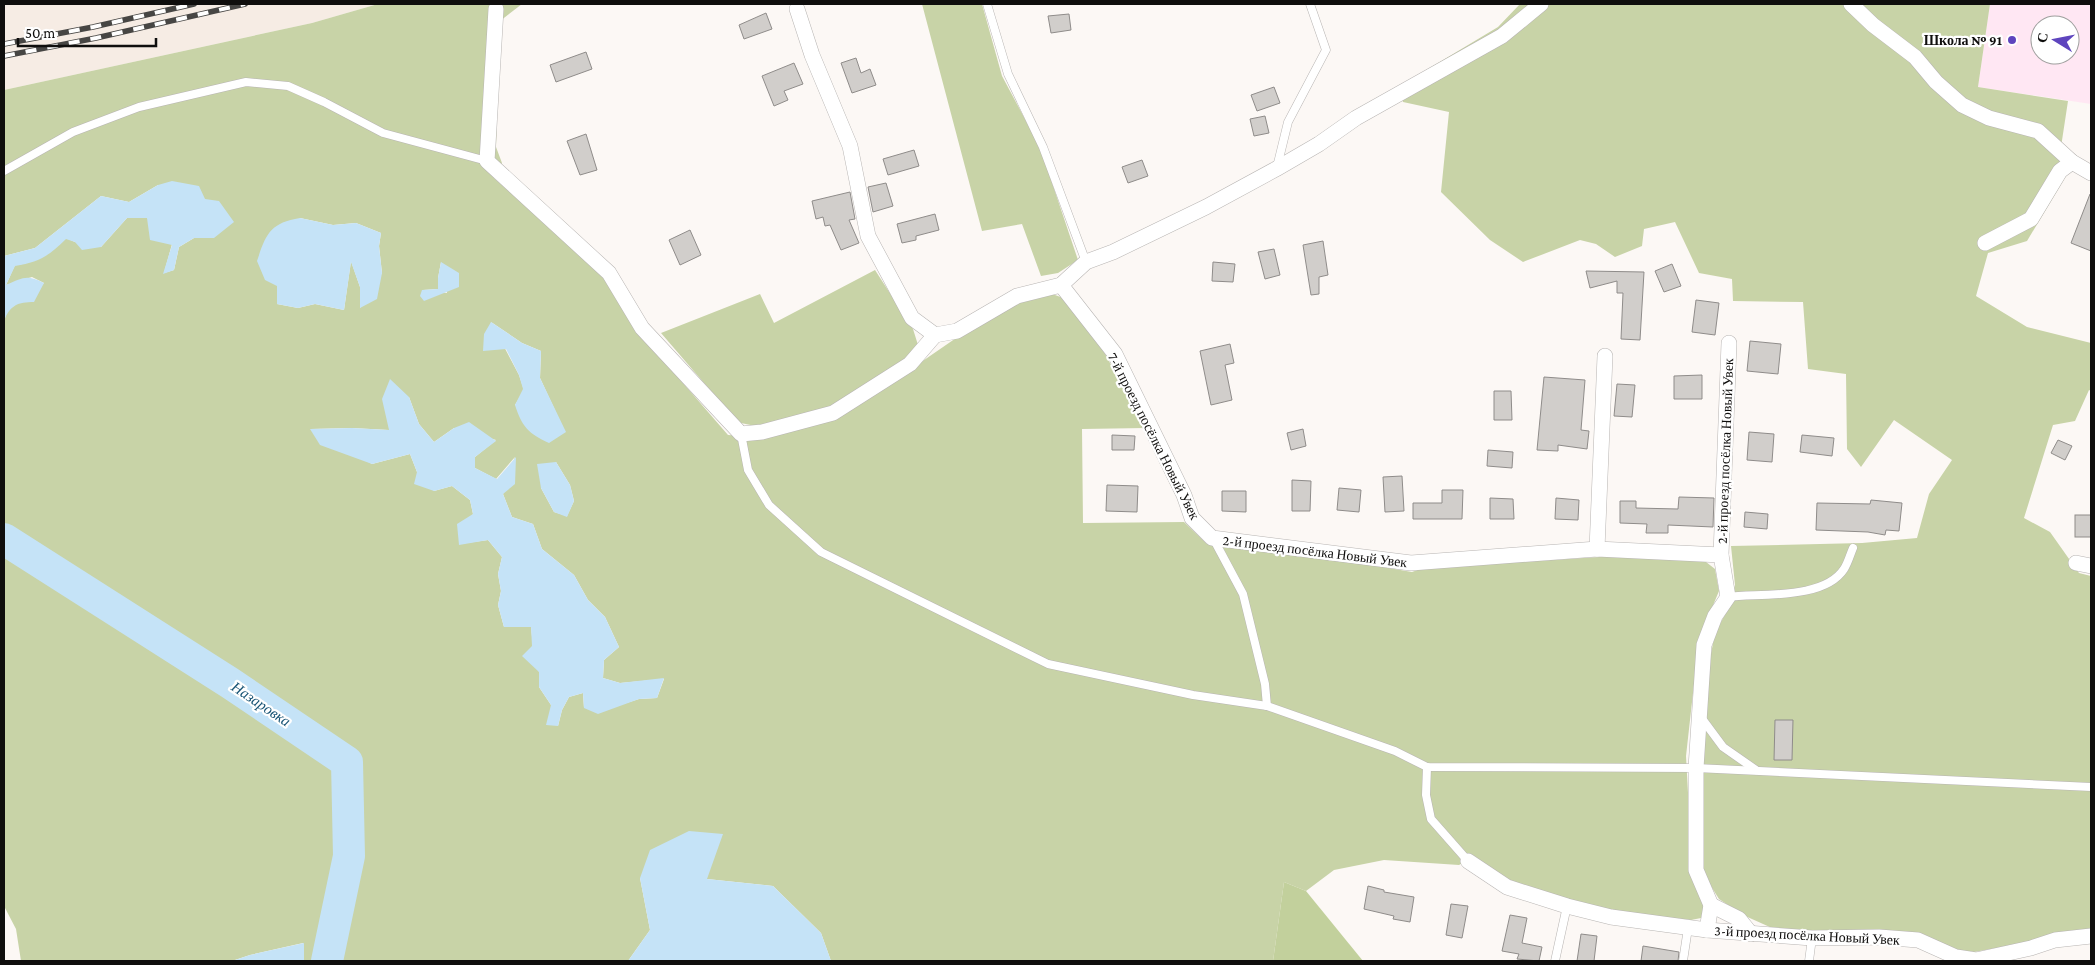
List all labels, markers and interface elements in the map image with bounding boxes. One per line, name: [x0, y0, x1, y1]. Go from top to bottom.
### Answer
scale bar: [18, 15, 155, 47]
north arrow: [2030, 15, 2080, 65]
text: 50 m: [25, 25, 55, 41]
text: С: [2033, 31, 2051, 44]
place label: Школа № 91: [1924, 32, 2002, 48]
marker: Школа № 91: [2006, 34, 2018, 46]
street label: 7-й проезд посёлка Новый Увек: [1105, 350, 1203, 522]
street label: 2-й проезд посёлка Новый Увек: [1714, 358, 1736, 544]
street label: 2-й проезд посёлка Новый Увек: [1222, 532, 1408, 570]
water label: Назаровка: [228, 678, 293, 729]
street label: 3-й проезд посёлка Новый Увек: [1714, 922, 1900, 948]

